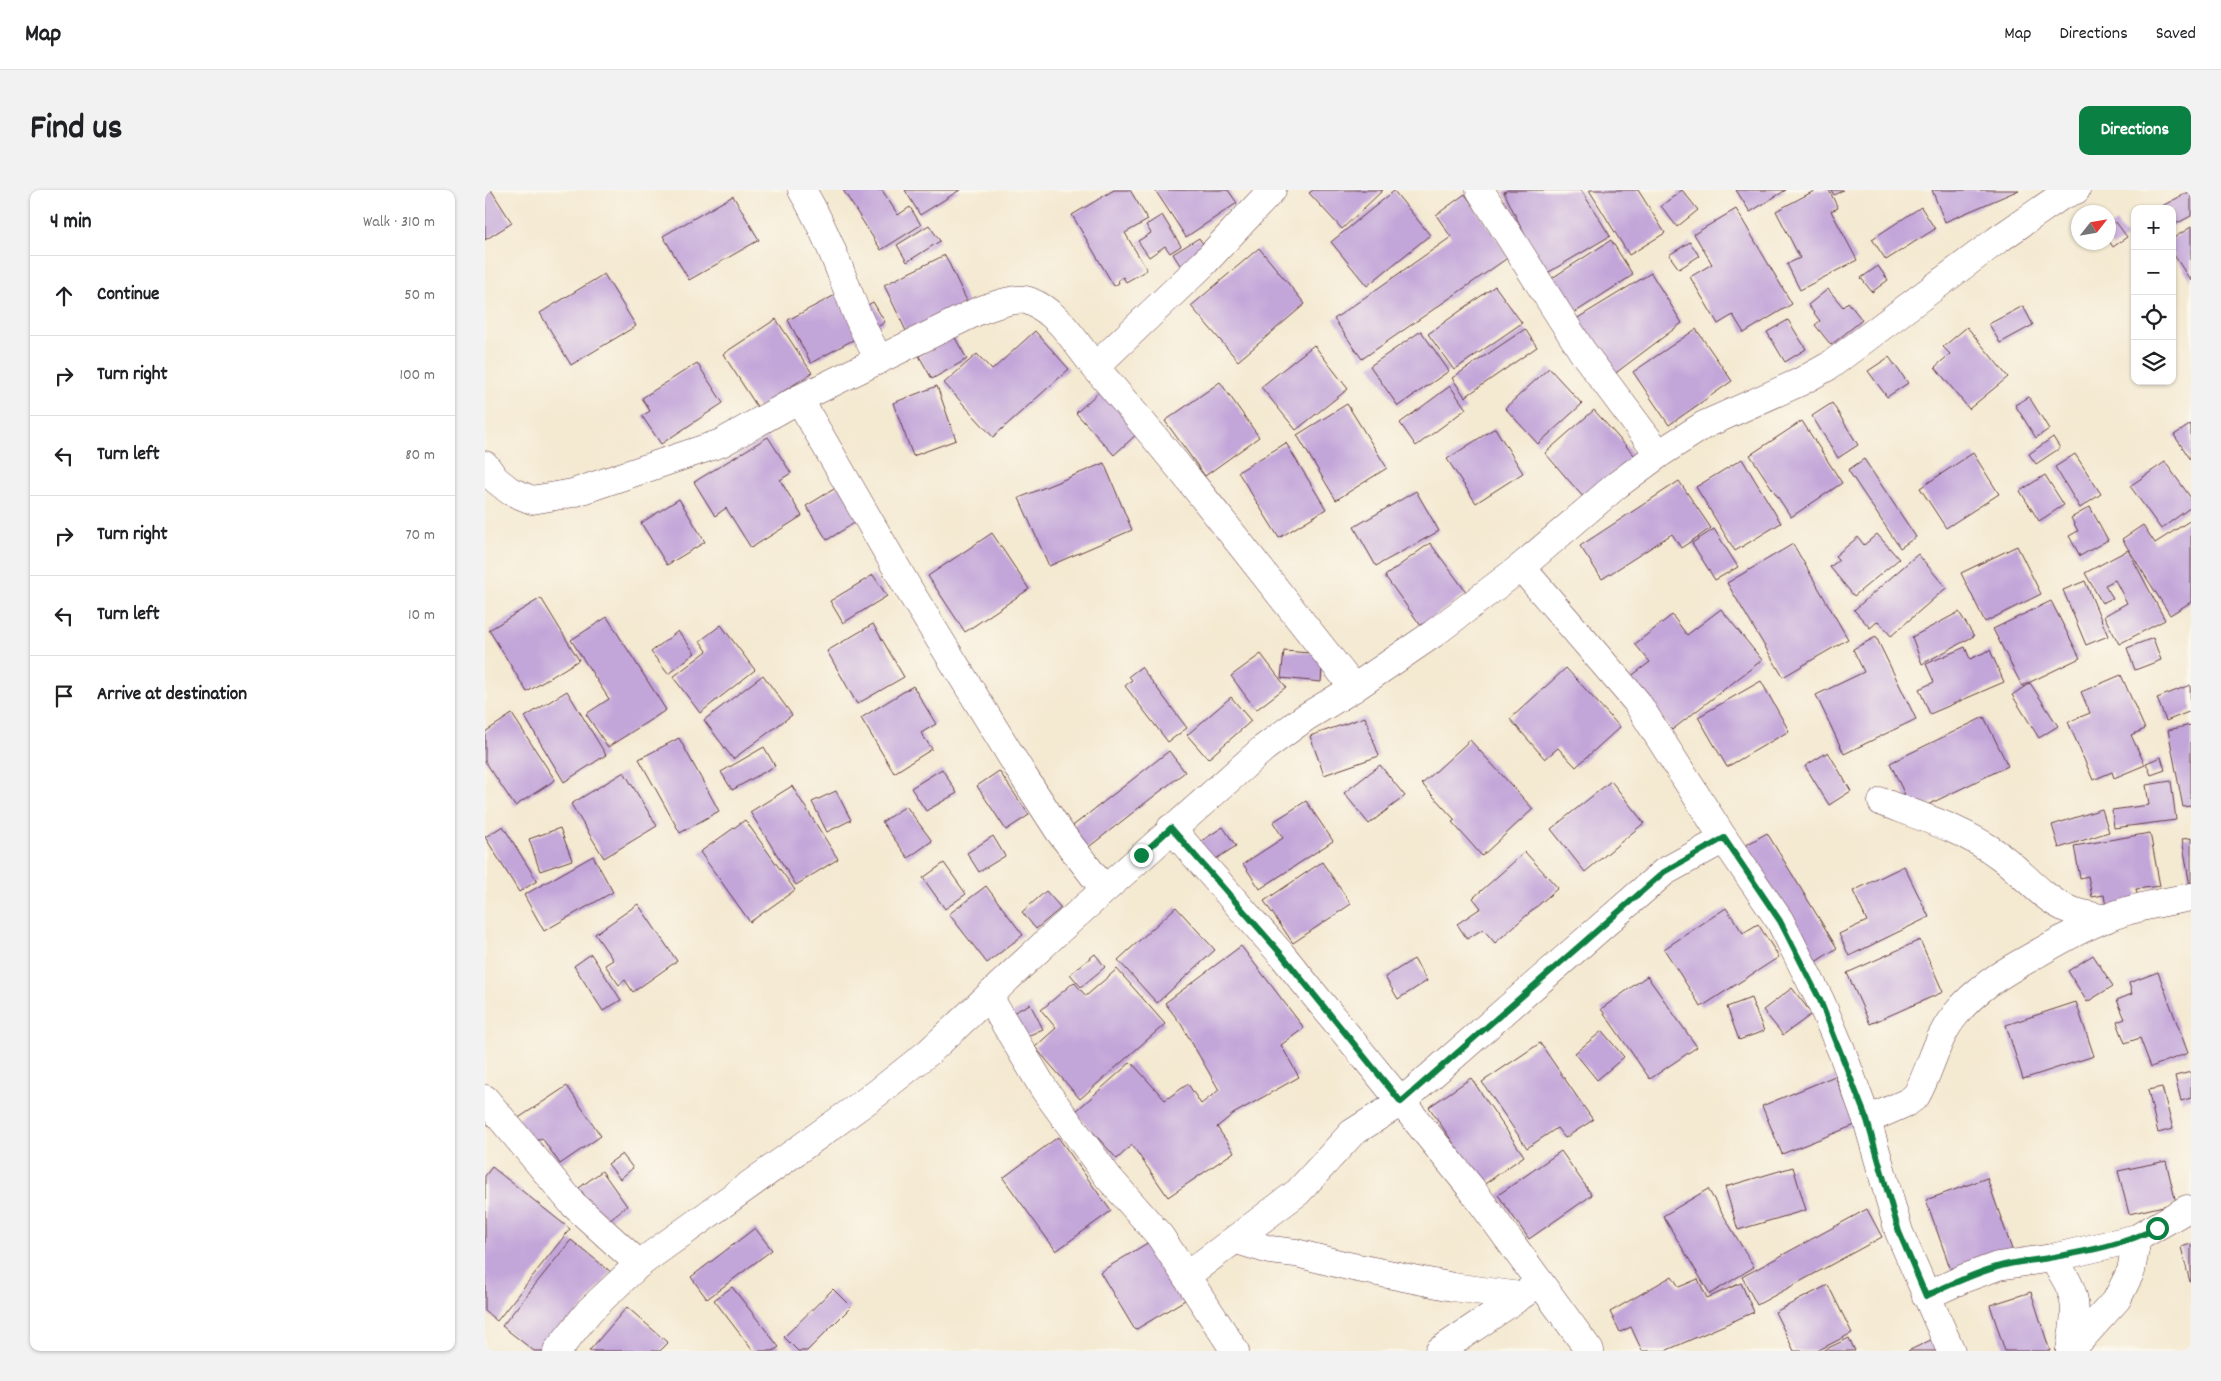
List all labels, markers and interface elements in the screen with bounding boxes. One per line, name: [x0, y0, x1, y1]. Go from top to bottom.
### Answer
text: Map: [25, 18, 61, 52]
text: Map: [2004, 22, 2031, 47]
text: Directions: [2059, 22, 2128, 47]
text: Saved: [2156, 22, 2196, 47]
text: Find us: [30, 105, 122, 155]
button: Directions: [2079, 106, 2191, 155]
north arrow: [2071, 205, 2116, 250]
map controls: [2131, 205, 2176, 385]
button: +: [2131, 205, 2176, 250]
text: 4 min: [50, 208, 92, 238]
text: Walk · 310 m: [363, 211, 435, 234]
button: −: [2131, 250, 2176, 295]
icon: ahead: [50, 282, 78, 310]
text: Continue: [97, 282, 159, 309]
text: 50 m: [404, 284, 435, 307]
button: locate: [2131, 295, 2176, 340]
button: layers: [2131, 340, 2176, 385]
icon: right: [50, 362, 78, 390]
text: Turn right: [97, 362, 168, 389]
text: 100 m: [399, 364, 435, 387]
icon: left: [50, 442, 78, 470]
text: Turn left: [97, 442, 160, 469]
text: 80 m: [405, 444, 435, 467]
icon: right: [50, 522, 78, 550]
text: Turn right: [97, 522, 168, 549]
text: 70 m: [405, 524, 435, 547]
icon: left: [50, 602, 78, 630]
text: Turn left: [97, 602, 160, 629]
text: 10 m: [408, 604, 435, 627]
icon: arrive: [50, 682, 78, 710]
text: Arrive at destination: [97, 682, 247, 709]
route end: [1130, 844, 1153, 867]
route start: [2146, 1217, 2169, 1240]

